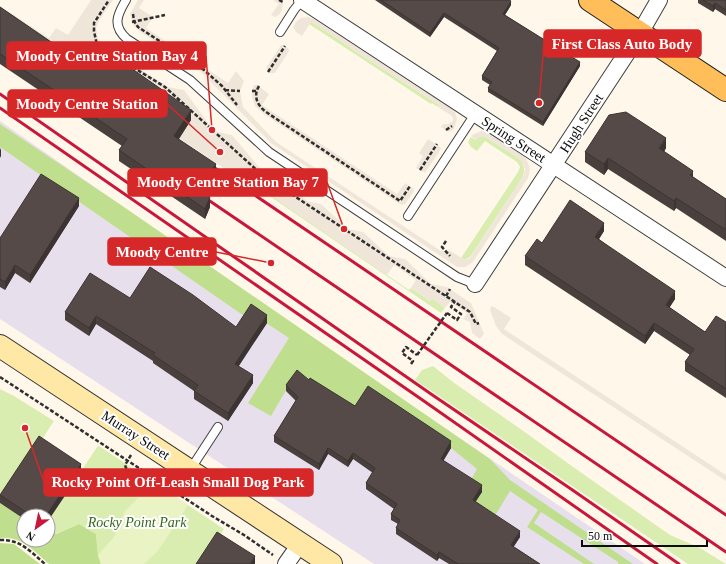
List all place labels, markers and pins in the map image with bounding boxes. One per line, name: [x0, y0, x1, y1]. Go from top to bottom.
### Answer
callout: First Class Auto Body: [544, 30, 701, 57]
callout: Moody Centre Station Bay 4: [7, 42, 206, 69]
callout: Moody Centre Station: [8, 90, 167, 117]
callout: Moody Centre Station Bay 7: [128, 169, 327, 196]
callout: Moody Centre: [108, 238, 216, 265]
callout: Rocky Point Off-Leash Small Dog Park: [44, 469, 313, 496]

